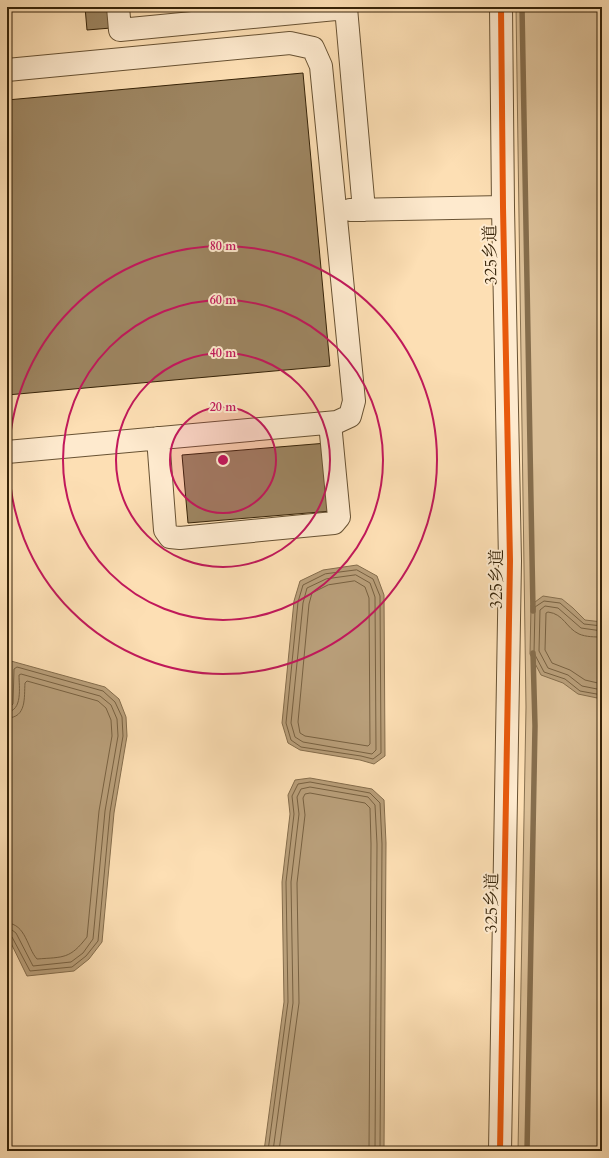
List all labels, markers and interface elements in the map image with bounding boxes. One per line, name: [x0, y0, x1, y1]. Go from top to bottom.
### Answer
street label: 325乡道: [478, 225, 503, 285]
text: 80 m: [210, 238, 237, 254]
text: 60 m: [210, 292, 237, 308]
text: 40 m: [210, 345, 237, 361]
text: 20 m: [210, 399, 237, 415]
centre of rings: [216, 453, 230, 467]
street label: 325乡道: [485, 549, 508, 609]
street label: 325乡道: [479, 873, 504, 933]

